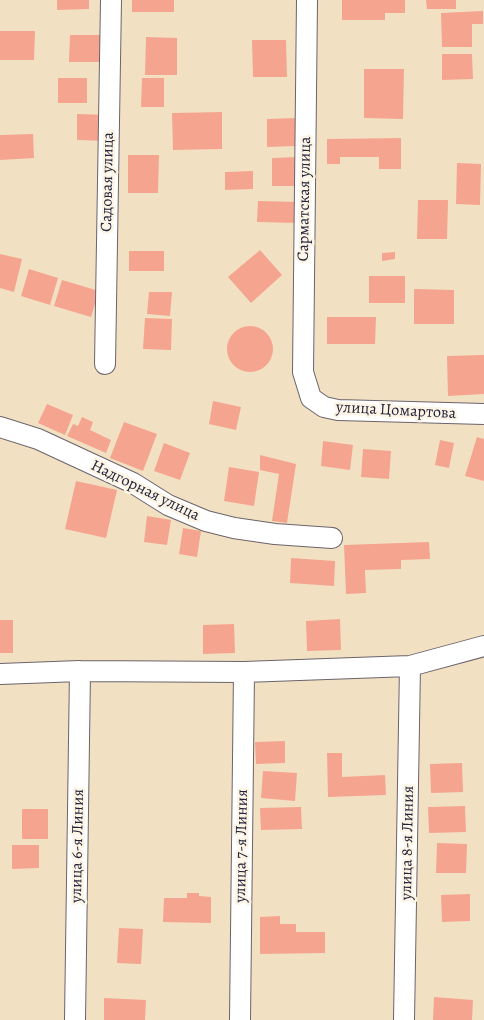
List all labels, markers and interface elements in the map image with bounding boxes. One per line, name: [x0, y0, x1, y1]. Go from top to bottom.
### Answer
street label: Садовая улица: [98, 132, 118, 232]
street label: Сарматская улица: [294, 136, 316, 262]
street label: улица Цомартова: [335, 398, 457, 424]
street label: Надгорная улица: [87, 456, 203, 526]
street label: улица 8-я Линия: [397, 786, 419, 900]
street label: улица 6-я Линия: [67, 789, 89, 903]
street label: улица 7-я Линия: [231, 789, 253, 903]

